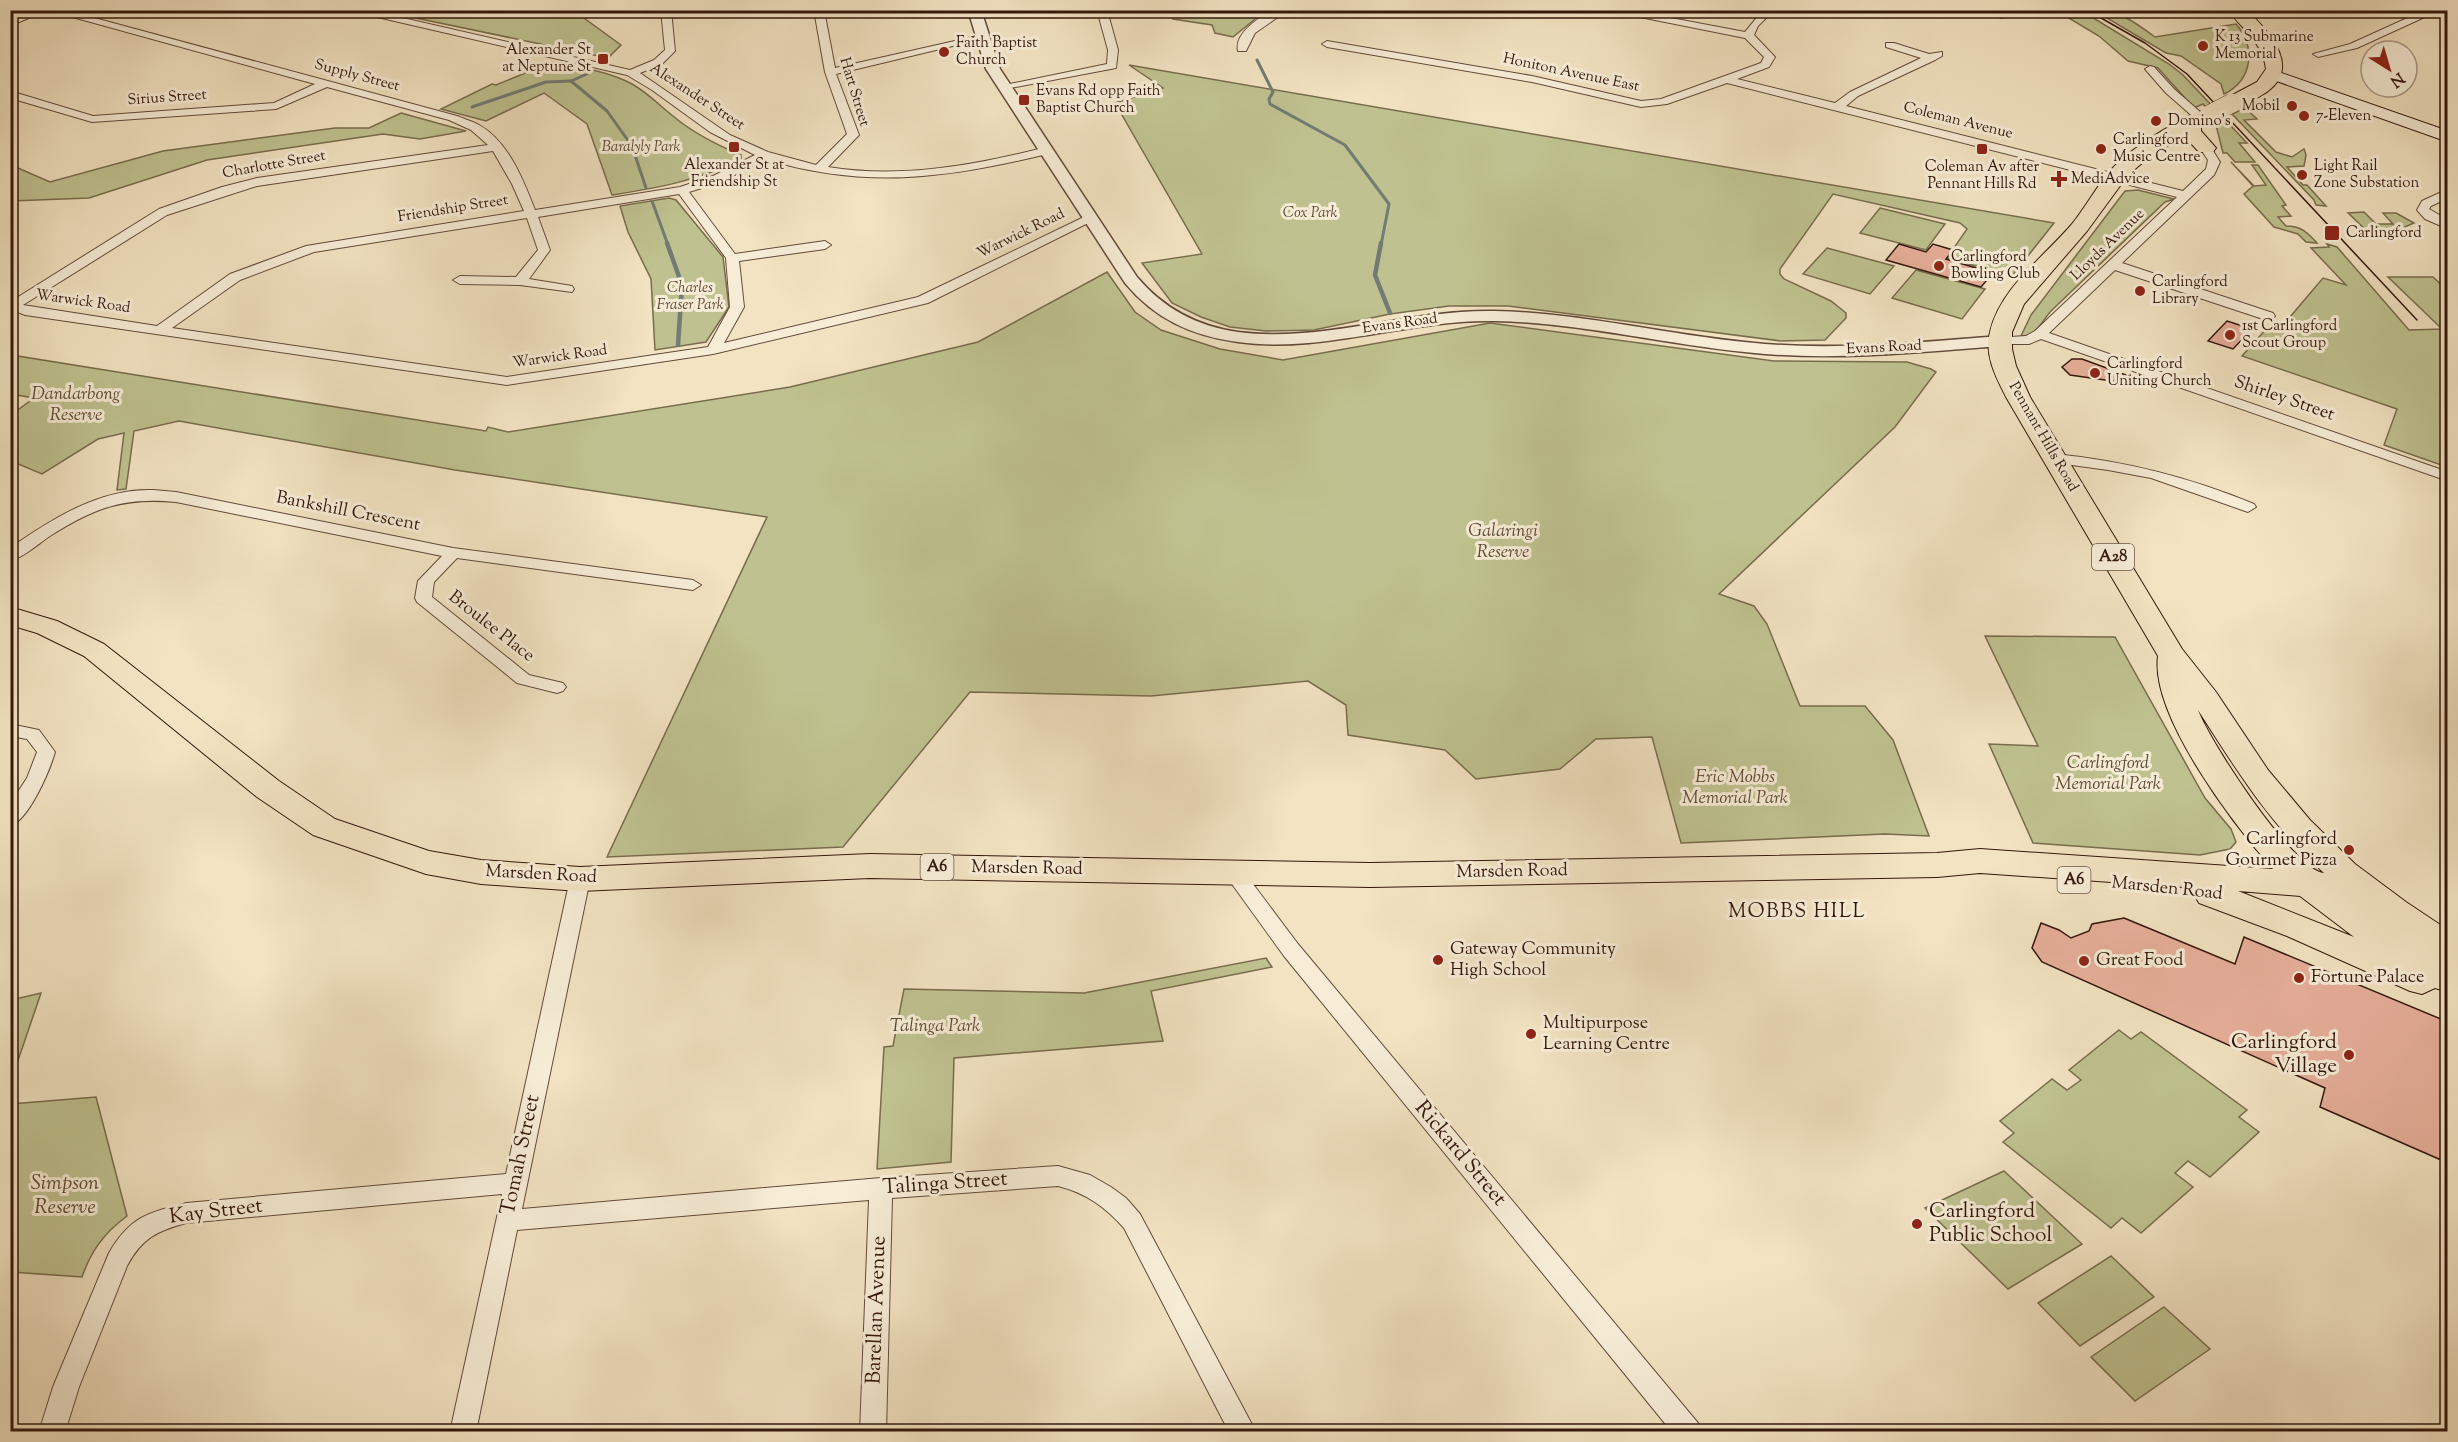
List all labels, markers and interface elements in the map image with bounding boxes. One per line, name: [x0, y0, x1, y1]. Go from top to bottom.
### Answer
place label: K 13 Submarine Memorial: [2215, 27, 2314, 65]
place label: Faith Baptist Church: [956, 33, 1037, 71]
marker: K 13 Submarine Memorial: [2196, 39, 2210, 53]
north arrow: [2359, 39, 2419, 99]
place label: Alexander St at Neptune St: [502, 40, 591, 78]
marker: Faith Baptist Church: [937, 45, 951, 59]
street label: Honiton Avenue East: [1501, 48, 1641, 98]
marker: Alexander St at Neptune St: [596, 52, 610, 66]
street label: Supply Street: [312, 55, 402, 97]
street label: Hart Street: [834, 55, 874, 129]
street label: Alexander Street: [645, 58, 749, 136]
text: N: [2384, 66, 2409, 92]
place label: Evans Rd opp Faith Baptist Church: [1036, 81, 1161, 119]
street label: Sirius Street: [127, 85, 207, 111]
marker: Evans Rd opp Faith Baptist Church: [1017, 93, 1031, 107]
place label: Mobil: [2242, 96, 2280, 117]
street label: Coleman Avenue: [1901, 97, 2015, 145]
marker: Mobil: [2285, 99, 2299, 113]
place label: 7-Eleven: [2316, 106, 2372, 127]
marker: 7-Eleven: [2297, 109, 2311, 123]
place label: Domino's: [2168, 111, 2231, 132]
marker: Domino's: [2149, 114, 2163, 128]
place label: Carlingford Music Centre: [2113, 130, 2200, 168]
park label: Baralyly Park: [602, 137, 681, 158]
marker: Alexander St at Friendship St: [727, 140, 741, 154]
marker: Coleman Av after Pennant Hills Rd: [1975, 142, 1989, 156]
marker: Carlingford Music Centre: [2094, 142, 2108, 156]
street label: Charlotte Street: [221, 146, 327, 184]
place label: Alexander St at Friendship St: [684, 155, 784, 193]
place label: Light Rail Zone Substation: [2314, 156, 2419, 194]
place label: Coleman Av after Pennant Hills Rd: [1925, 157, 2040, 195]
marker: Light Rail Zone Substation: [2295, 168, 2309, 182]
place label: MediAdvice: [2071, 169, 2150, 190]
marker: MediAdvice: [2052, 172, 2066, 186]
street label: Friendship Street: [396, 190, 510, 228]
street label: Warwick Road: [974, 203, 1069, 264]
park label: Cox Park: [1283, 203, 1338, 224]
street label: Lloyds Avenue: [2066, 204, 2150, 286]
place label: Carlingford: [2346, 223, 2422, 244]
marker: Carlingford: [2323, 224, 2341, 242]
place label: Carlingford Bowling Club: [1951, 247, 2040, 285]
marker: Carlingford Bowling Club: [1932, 259, 1946, 273]
place label: Carlingford Library: [2152, 272, 2228, 310]
park label: Charles Fraser Park: [657, 278, 724, 316]
marker: Carlingford Library: [2133, 284, 2147, 298]
street label: Warwick Road: [34, 285, 132, 319]
street label: Evans Road: [1361, 308, 1439, 340]
place label: 1st Carlingford Scout Group: [2242, 316, 2338, 354]
marker: 1st Carlingford Scout Group: [2223, 328, 2237, 342]
street label: Evans Road: [1846, 336, 1923, 360]
street label: Warwick Road: [511, 340, 609, 374]
place label: Carlingford Uniting Church: [2107, 354, 2212, 392]
marker: Carlingford Uniting Church: [2088, 366, 2102, 380]
street label: Shirley Street: [2230, 370, 2338, 428]
street label: Pennant Hills Road: [2003, 378, 2083, 496]
park label: Dandarbong Reserve: [31, 382, 121, 429]
street label: Bankshill Crescent: [274, 485, 422, 539]
park label: Galaringi Reserve: [1468, 519, 1538, 566]
road number: A28: [2092, 544, 2134, 570]
street label: Broulee Place: [442, 585, 540, 669]
park label: Carlingford Memorial Park: [2055, 751, 2161, 798]
park label: Eric Mobbs Memorial Park: [1682, 765, 1788, 812]
place label: Carlingford Gourmet Pizza: [2225, 827, 2337, 874]
marker: Carlingford Gourmet Pizza: [2342, 843, 2356, 857]
road number: A6: [920, 854, 954, 880]
street label: Marsden Road: [971, 855, 1083, 883]
street label: Marsden Road: [1456, 858, 1568, 886]
street label: Marsden Road: [485, 859, 597, 891]
road number: A6: [2058, 867, 2090, 893]
street label: Marsden Road: [2110, 870, 2224, 908]
district label: MOBBS HILL: [1728, 898, 1866, 927]
place label: Gateway Community High School: [1450, 937, 1616, 984]
place label: Great Food: [2096, 948, 2184, 974]
marker: Gateway Community High School: [1431, 953, 1445, 967]
marker: Great Food: [2077, 954, 2091, 968]
place label: Fortune Palace: [2311, 965, 2424, 991]
marker: Fortune Palace: [2292, 971, 2306, 985]
place label: Multipurpose Learning Centre: [1543, 1011, 1670, 1058]
park label: Talinga Park: [890, 1014, 980, 1040]
marker: Multipurpose Learning Centre: [1524, 1027, 1538, 1041]
place label: Carlingford Village: [2231, 1028, 2337, 1082]
marker: Carlingford Village: [2342, 1048, 2356, 1062]
street label: Tomah Street: [494, 1092, 548, 1218]
street label: Rickard Street: [1407, 1095, 1513, 1213]
street label: Talinga Street: [881, 1165, 1009, 1203]
park label: Simpson Reserve: [31, 1169, 99, 1223]
street label: Kay Street: [168, 1191, 264, 1233]
place label: Carlingford Public School: [1929, 1197, 2052, 1251]
marker: Carlingford Public School: [1910, 1217, 1924, 1231]
street label: Barellan Avenue: [859, 1235, 895, 1385]

